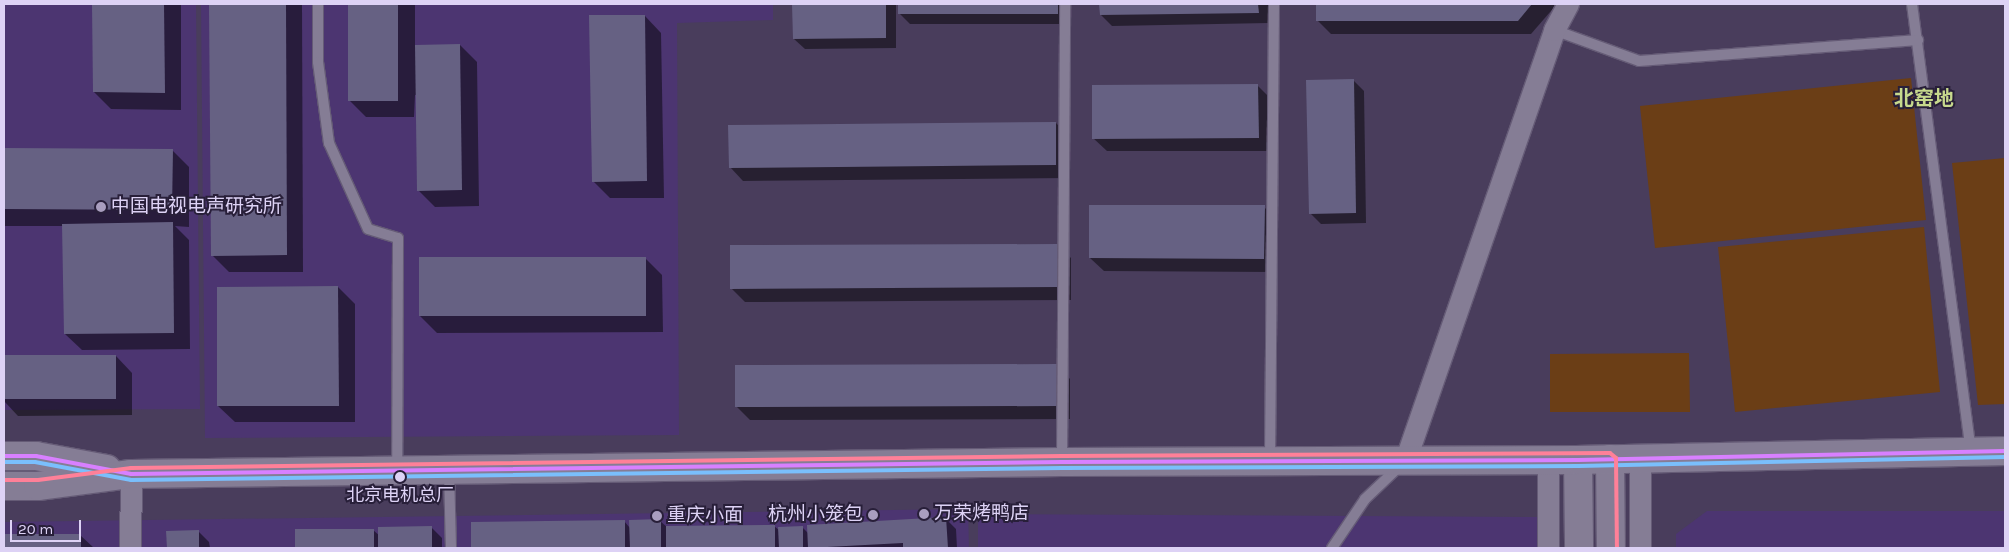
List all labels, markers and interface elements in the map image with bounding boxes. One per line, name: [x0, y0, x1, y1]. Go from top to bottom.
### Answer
district label: 北窑地: [1894, 86, 1954, 110]
place label: 中国电视电声研究所: [111, 196, 282, 218]
marker: 中国电视电声研究所: [95, 201, 107, 213]
marker: 北京电机总厂: [395, 472, 405, 482]
place label: 北京电机总厂: [346, 484, 454, 506]
place label: 万荣烤鸭店: [934, 503, 1029, 525]
place label: 杭州小笼包: [768, 504, 863, 526]
place label: 重庆小面: [667, 505, 743, 527]
marker: 万荣烤鸭店: [918, 508, 930, 520]
marker: 杭州小笼包: [867, 509, 879, 521]
scale bar: [12, 510, 84, 542]
marker: 重庆小面: [651, 510, 663, 522]
text: 20 m: [18, 520, 53, 538]

